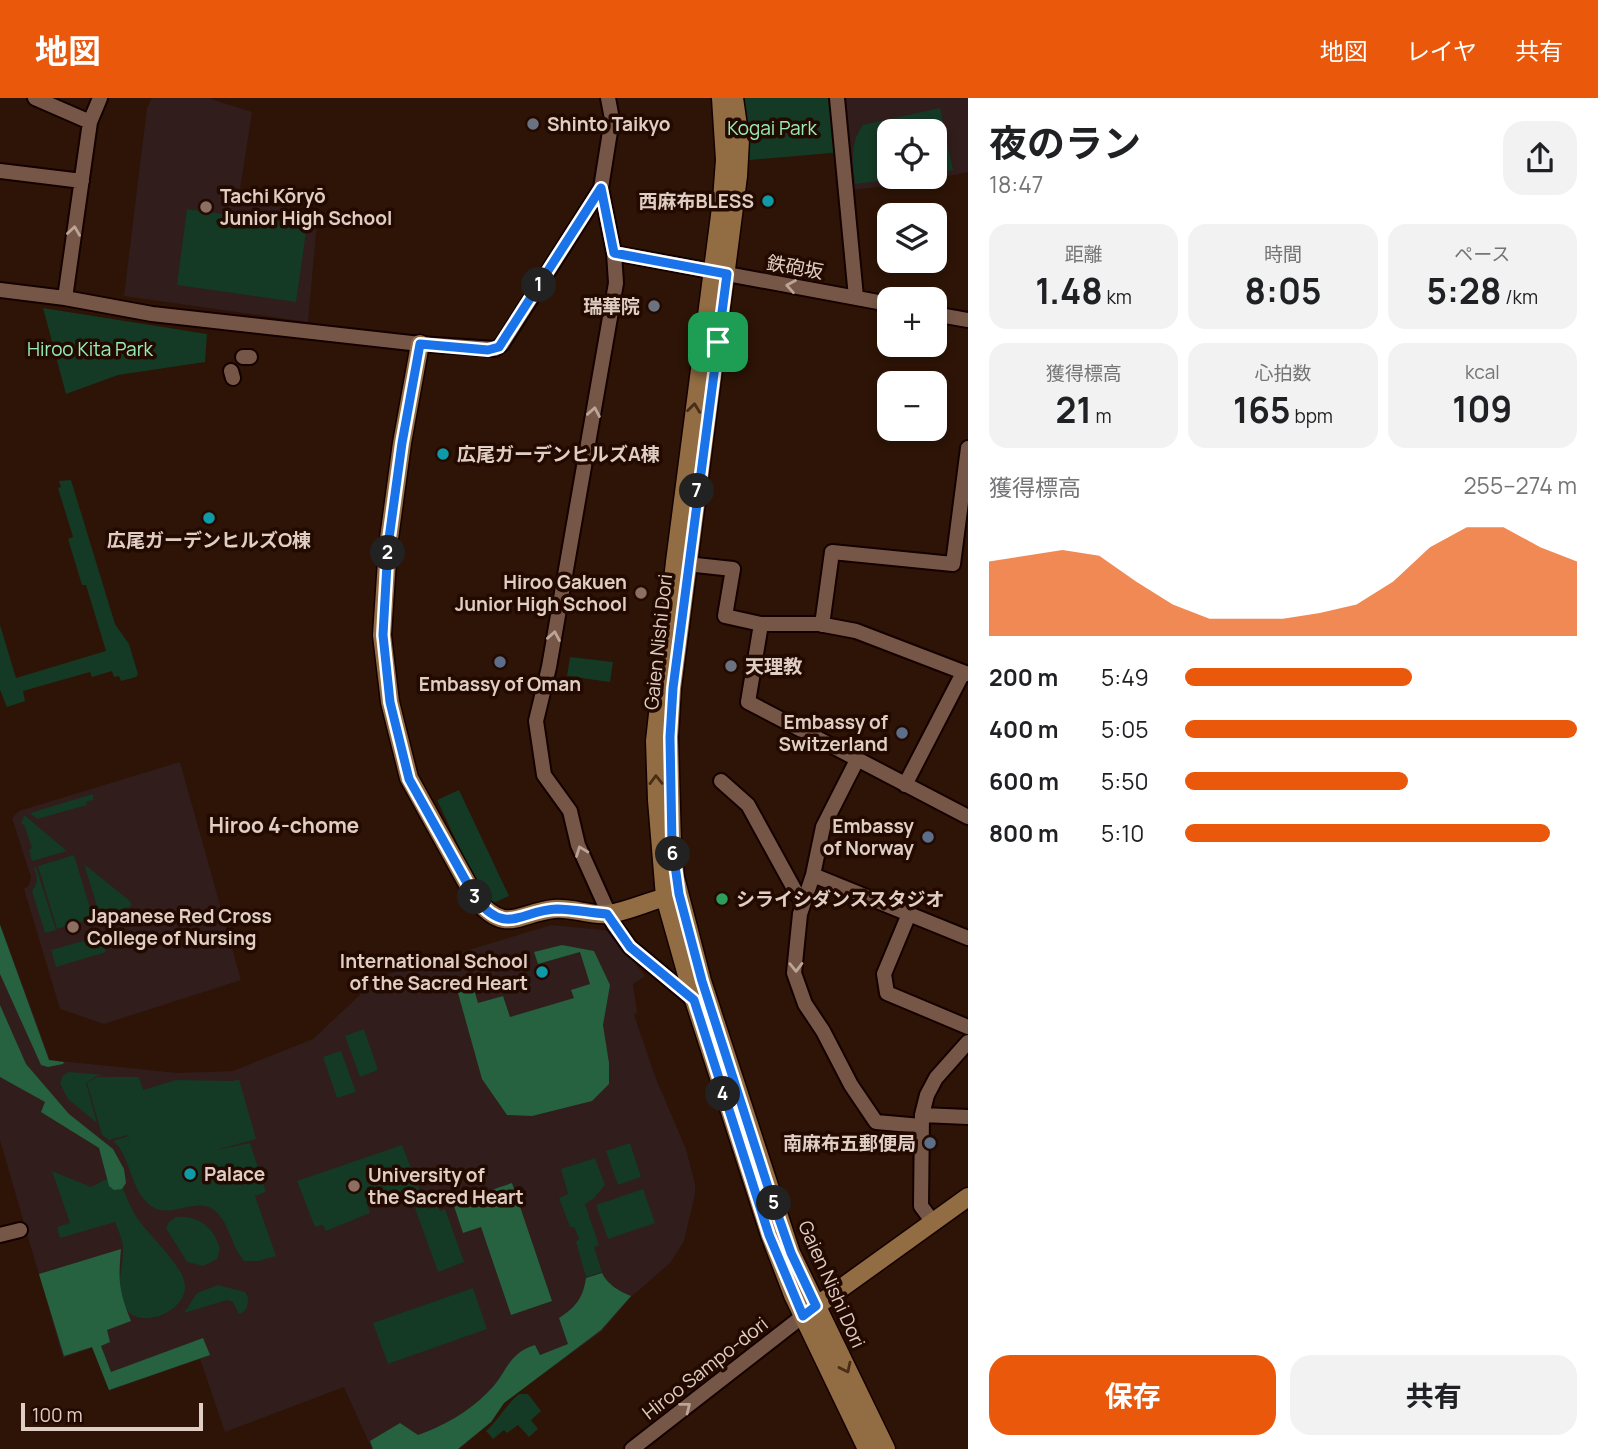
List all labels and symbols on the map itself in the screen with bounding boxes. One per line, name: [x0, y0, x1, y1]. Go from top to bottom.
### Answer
place label: Shinto Taikyo: [547, 111, 671, 137]
park label: Kogai Park: [727, 115, 817, 141]
marker: Shinto Taikyo: [525, 116, 541, 132]
place label: Tachi Kōryō Junior High School: [220, 183, 392, 231]
place label: 西麻布BLESS: [639, 188, 754, 214]
marker: 西麻布BLESS: [760, 193, 776, 209]
marker: Tachi Kōryō Junior High School: [198, 199, 214, 215]
one-way arrow: [67, 225, 82, 237]
street label: 鉄砲坂: [765, 249, 825, 285]
pin: 1: [522, 268, 556, 302]
one-way arrow: [785, 279, 797, 294]
place label: 瑞華院: [583, 293, 640, 319]
marker: 瑞華院: [646, 298, 662, 314]
pin: [688, 312, 748, 372]
park label: Hiroo Kita Park: [27, 336, 154, 362]
one-way arrow: [687, 402, 702, 414]
one-way arrow: [586, 406, 601, 418]
place label: 広尾ガーデンヒルズA棟: [457, 441, 660, 467]
marker: 広尾ガーデンヒルズA棟: [435, 446, 451, 462]
pin: 7: [680, 474, 714, 508]
marker: 広尾ガーデンヒルズO棟: [201, 510, 217, 526]
place label: 広尾ガーデンヒルズO棟: [107, 527, 311, 553]
pin: 2: [370, 536, 406, 570]
place label: Hiroo Gakuen Junior High School: [455, 569, 627, 617]
street label: Gaien Nishi Dori: [638, 573, 678, 711]
marker: Hiroo Gakuen Junior High School: [633, 585, 649, 601]
one-way arrow: [546, 630, 561, 642]
place label: 天理教: [745, 653, 803, 679]
marker: Embassy of Oman: [492, 654, 508, 670]
marker: 天理教: [723, 658, 739, 674]
place label: Embassy of Oman: [419, 671, 581, 697]
place label: Embassy of Switzerland: [779, 709, 888, 757]
marker: Embassy of Switzerland: [894, 725, 910, 741]
one-way arrow: [649, 775, 664, 786]
district label: Hiroo 4-chome: [209, 811, 359, 839]
place label: Embassy of Norway: [823, 813, 914, 861]
marker: Embassy of Norway: [920, 829, 936, 845]
pin: 6: [656, 836, 690, 872]
one-way arrow: [575, 845, 589, 857]
pin: 3: [458, 880, 492, 914]
place label: シライシダンススタジオ: [736, 886, 945, 912]
marker: シライシダンススタジオ: [714, 891, 730, 907]
place label: Japanese Red Cross College of Nursing: [87, 903, 272, 951]
marker: Japanese Red Cross College of Nursing: [65, 919, 81, 935]
place label: International School of the Sacred Heart: [340, 948, 528, 996]
one-way arrow: [788, 962, 804, 973]
marker: International School of the Sacred Heart: [534, 964, 550, 980]
pin: 4: [706, 1076, 740, 1112]
place label: 南麻布五郵便局: [783, 1130, 916, 1156]
marker: 南麻布五郵便局: [922, 1135, 938, 1151]
place label: Palace: [204, 1161, 265, 1187]
place label: University of the Sacred Heart: [368, 1162, 524, 1210]
marker: Palace: [182, 1166, 198, 1182]
marker: University of the Sacred Heart: [346, 1178, 362, 1194]
pin: 5: [756, 1186, 792, 1220]
street label: Gaien Nishi Dori: [792, 1216, 872, 1352]
street label: Hiroo Sampo-dori: [637, 1311, 773, 1425]
one-way arrow: [838, 1361, 852, 1373]
scale bar: [21, 1400, 203, 1432]
one-way arrow: [678, 1403, 690, 1416]

